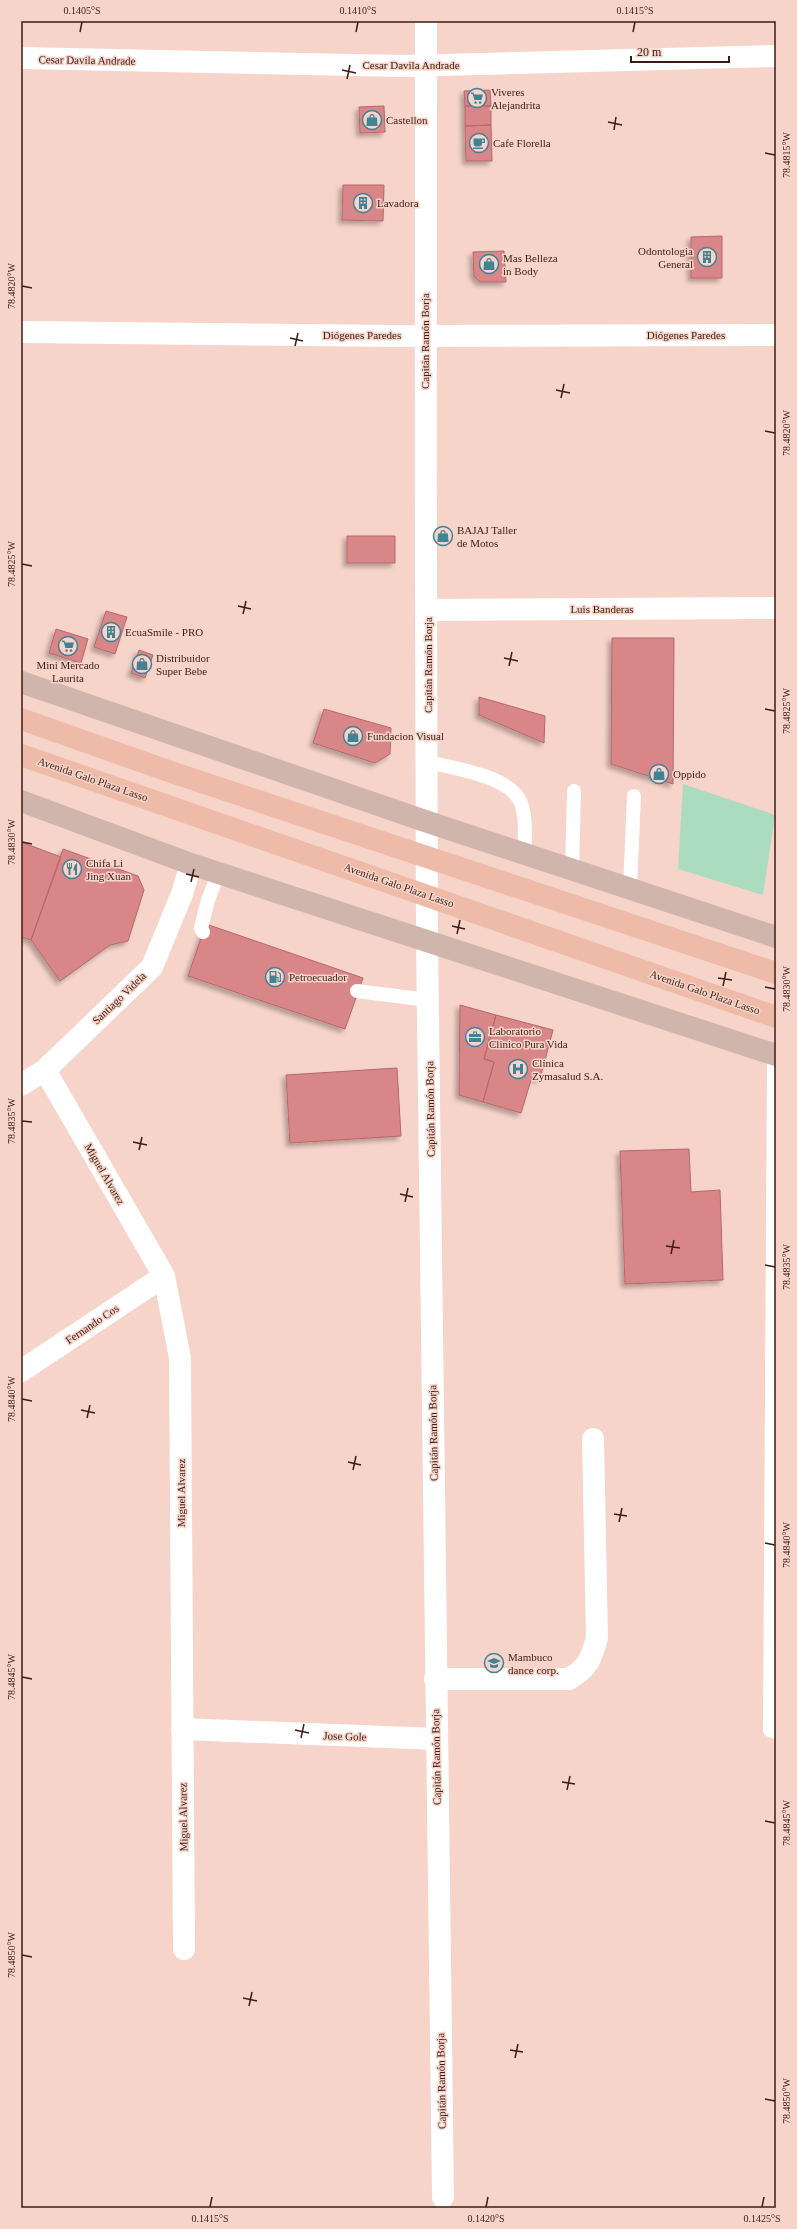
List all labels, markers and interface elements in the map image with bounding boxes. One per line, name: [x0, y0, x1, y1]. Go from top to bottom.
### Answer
text: 0.1405°S: [63, 5, 101, 16]
text: 0.1410°S: [339, 5, 377, 16]
text: 0.1415°S: [616, 5, 654, 16]
scale bar: [631, 38, 729, 64]
text: 20 m: [637, 45, 662, 59]
street label: Cesar Davila Andrade: [38, 53, 136, 67]
street label: Cesar Davila Andrade: [362, 59, 460, 71]
place label: Viveres Alejandrita: [491, 86, 541, 111]
supermarket icon: Viveres Alejandrita: [466, 87, 488, 109]
shop icon: Castellon: [361, 109, 383, 131]
place label: Castellon: [386, 114, 428, 126]
text: 78.4815°W: [781, 131, 792, 178]
cafe icon: Cafe Florella: [468, 132, 490, 154]
place label: Cafe Florella: [493, 137, 551, 149]
building icon: Lavadora: [352, 192, 374, 214]
place label: Lavadora: [377, 197, 419, 209]
place label: Odontologia General: [638, 245, 693, 270]
building icon: Odontologia General: [696, 246, 718, 268]
place label: Mas Belleza in Body: [503, 252, 558, 277]
shop icon: Mas Belleza in Body: [478, 253, 500, 275]
text: 78.4820°W: [6, 262, 17, 309]
street label: Capitán Ramón Borja: [419, 293, 431, 389]
street label: Diógenes Paredes: [323, 329, 401, 341]
street label: Diógenes Paredes: [647, 329, 725, 341]
text: 78.4820°W: [781, 409, 792, 456]
place label: BAJAJ Taller de Motos: [457, 524, 517, 549]
shop icon: BAJAJ Taller de Motos: [432, 525, 454, 547]
text: 78.4825°W: [6, 540, 17, 587]
street label: Luis Banderas: [570, 603, 634, 615]
street label: Capitán Ramón Borja: [422, 617, 434, 713]
building icon: EcuaSmile - PRO: [100, 621, 122, 643]
place label: EcuaSmile - PRO: [125, 626, 203, 638]
supermarket icon: Mini Mercado Laurita: [57, 635, 79, 657]
place label: Distribuidor Super Bebe: [156, 652, 210, 677]
shop icon: Distribuidor Super Bebe: [131, 653, 153, 675]
place label: Mini Mercado Laurita: [36, 659, 100, 684]
text: 78.4825°W: [781, 687, 792, 734]
shop icon: Fundacion Visual: [342, 725, 364, 747]
place label: Fundacion Visual: [367, 730, 444, 742]
street label: Avenida Galo Plaza Lasso: [36, 755, 150, 804]
shop icon: Oppido: [648, 763, 670, 785]
place label: Oppido: [673, 768, 707, 780]
text: 78.4830°W: [6, 818, 17, 865]
place label: Chifa Li Jing Xuan: [86, 857, 131, 882]
restaurant icon: Chifa Li Jing Xuan: [61, 858, 83, 880]
street label: Avenida Galo Plaza Lasso: [342, 861, 456, 910]
text: 78.4830°W: [781, 965, 792, 1012]
fuel station icon: Petroecuador: [264, 966, 286, 988]
street label: Avenida Galo Plaza Lasso: [648, 968, 762, 1017]
street label: Santiago Videla: [90, 969, 148, 1027]
place label: Petroecuador: [289, 971, 347, 983]
place label: Laboratorio Clinico Pura Vida: [489, 1025, 568, 1050]
office icon: Laboratorio Clinico Pura Vida: [464, 1026, 486, 1048]
place label: Clínica Zymasalud S.A.: [532, 1057, 603, 1082]
hospital icon: Clínica Zymasalud S.A.: [507, 1058, 529, 1080]
street label: Capitán Ramón Borja: [423, 1061, 437, 1157]
text: 78.4835°W: [6, 1097, 17, 1144]
street label: Miguel Alvarez: [83, 1141, 127, 1207]
text: 78.4835°W: [781, 1243, 792, 1290]
street label: Fernando Cos: [63, 1302, 121, 1346]
text: 78.4840°W: [6, 1375, 17, 1422]
street label: Capitán Ramón Borja: [426, 1385, 440, 1481]
street label: Miguel Alvarez: [175, 1459, 187, 1527]
text: 78.4840°W: [781, 1521, 792, 1568]
place label: Mambuco dance corp.: [508, 1651, 559, 1676]
school or university icon: Mambuco dance corp.: [483, 1652, 505, 1674]
text: 78.4845°W: [6, 1653, 17, 1700]
street label: Capitán Ramón Borja: [429, 1709, 443, 1805]
street label: Jose Gole: [323, 1729, 367, 1743]
street label: Miguel Alvarez: [176, 1782, 190, 1851]
text: 78.4845°W: [781, 1799, 792, 1846]
text: 78.4850°W: [6, 1931, 17, 1978]
street label: Capitán Ramón Borja: [434, 2033, 448, 2129]
text: 78.4850°W: [781, 2077, 792, 2124]
text: 0.1415°S: [191, 2213, 229, 2224]
text: 0.1420°S: [467, 2213, 505, 2224]
text: 0.1425°S: [743, 2213, 781, 2224]

